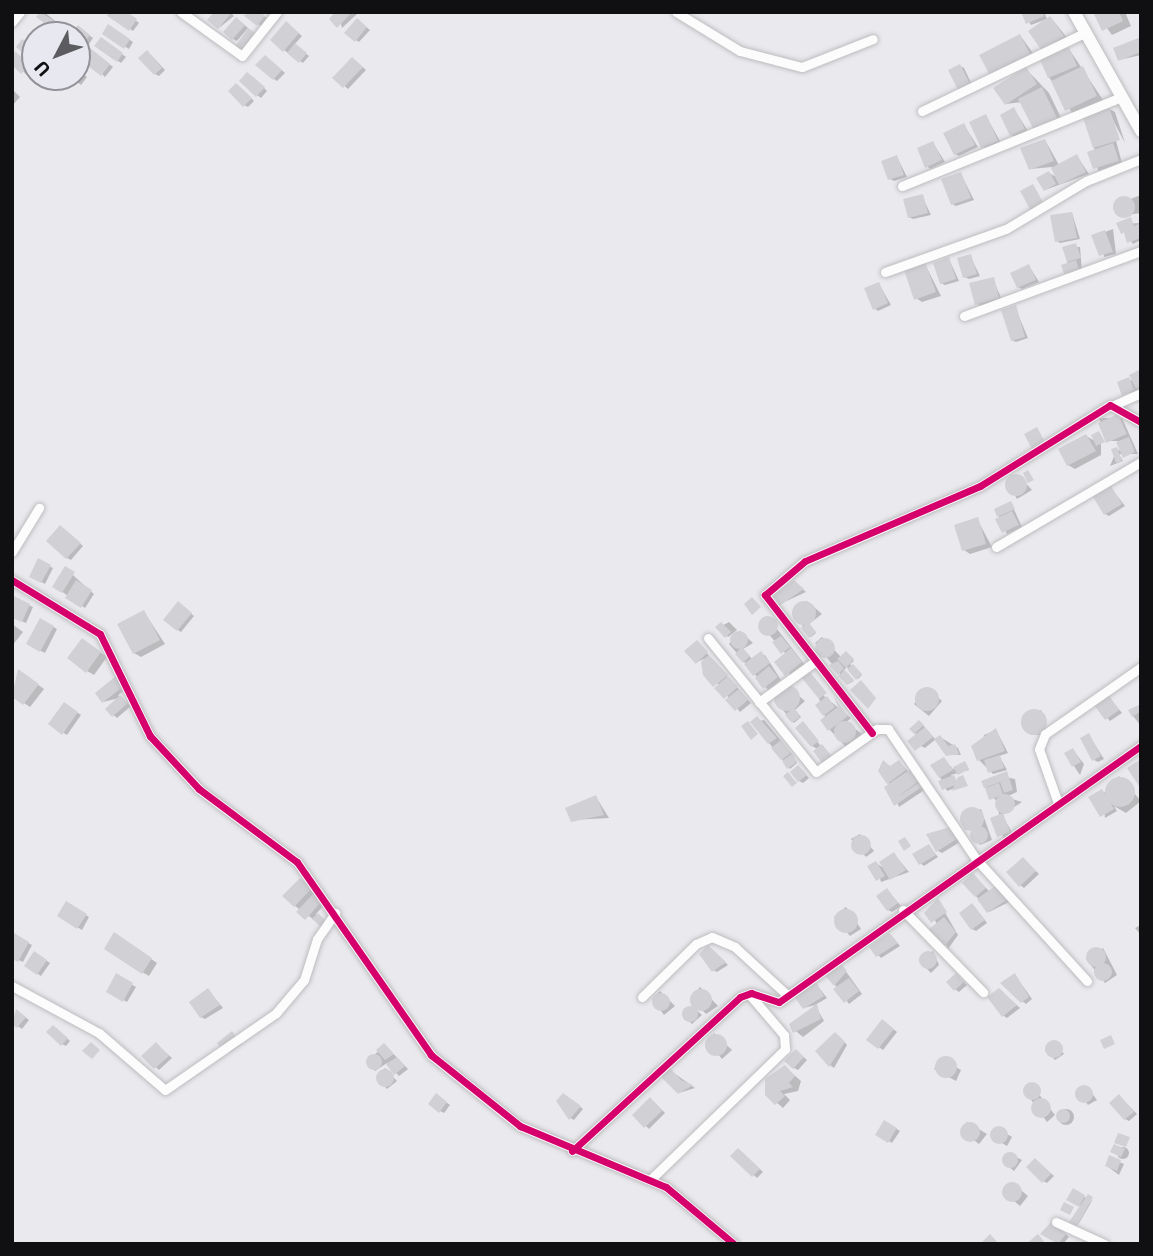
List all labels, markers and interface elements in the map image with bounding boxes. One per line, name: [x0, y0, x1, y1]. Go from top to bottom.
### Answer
north arrow: [21, 21, 91, 91]
text: U: [29, 57, 54, 82]

